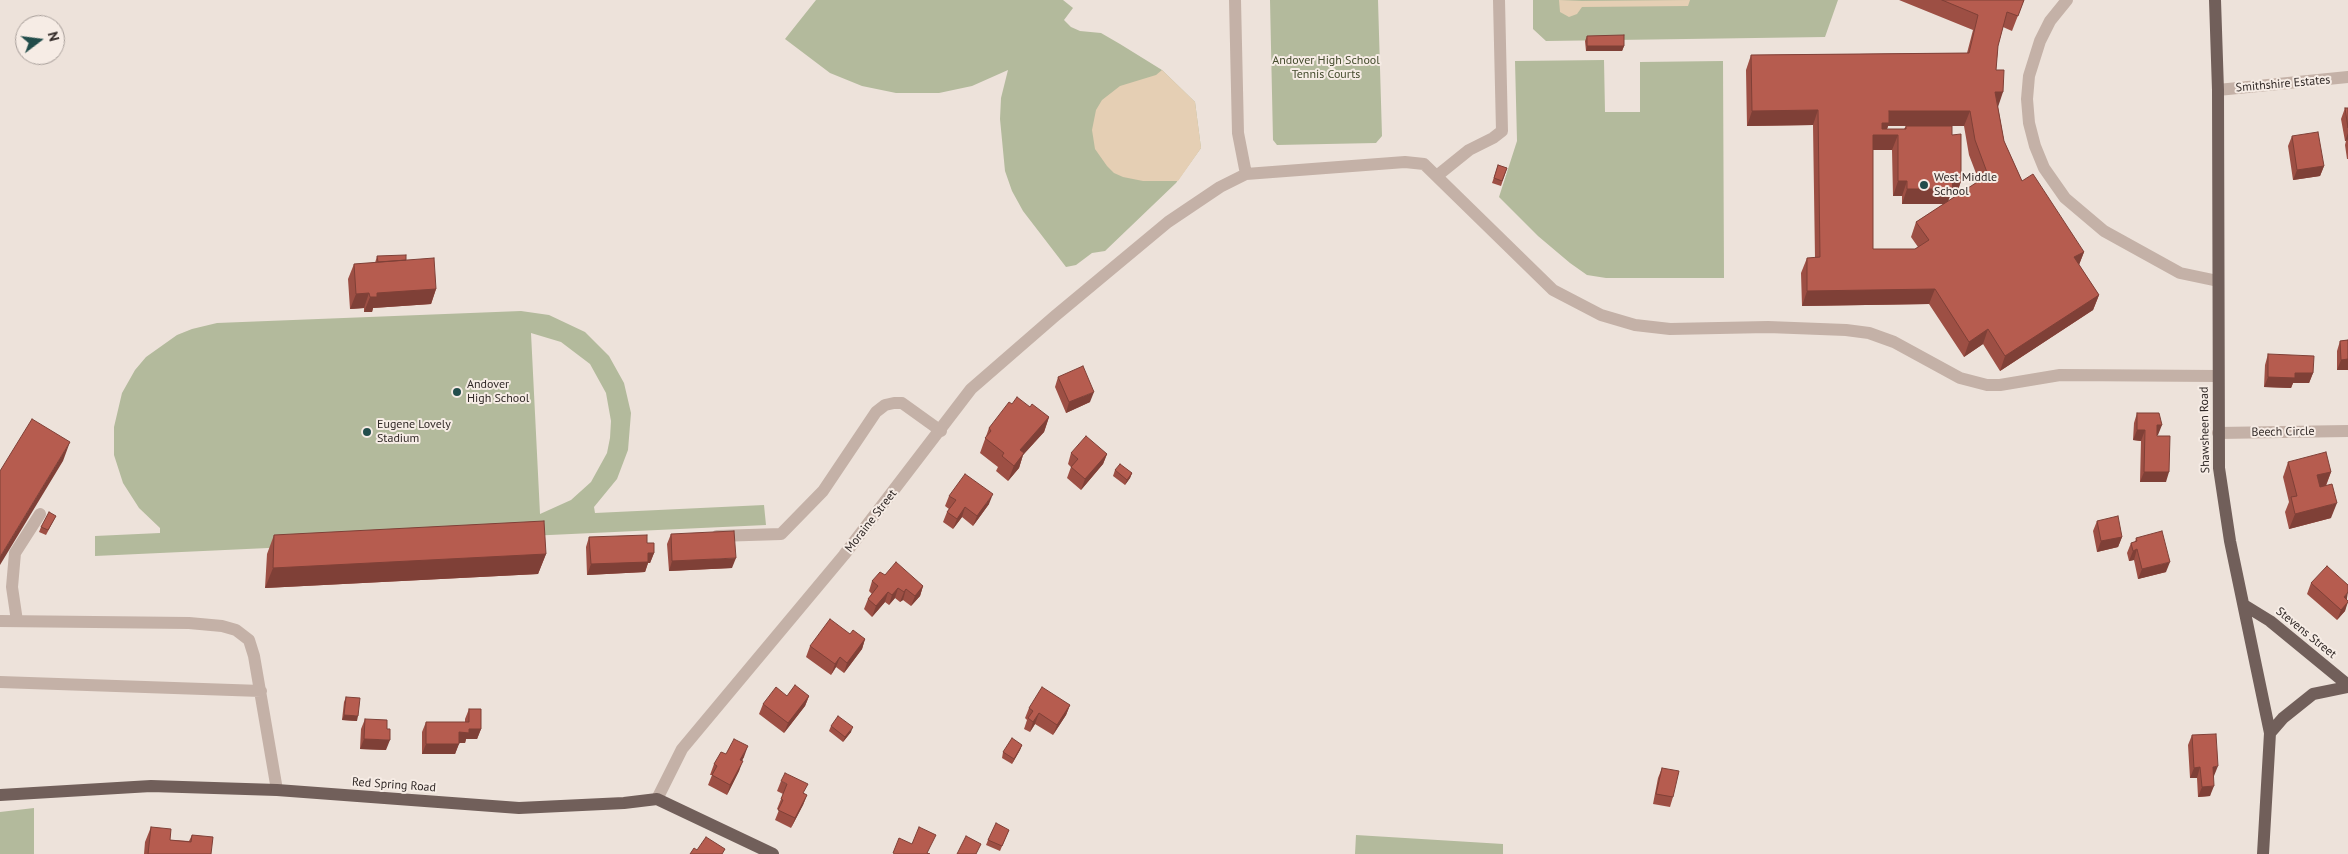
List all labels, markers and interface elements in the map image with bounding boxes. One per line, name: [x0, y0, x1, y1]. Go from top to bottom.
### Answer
north arrow: [15, 15, 65, 65]
text: N: [44, 30, 63, 43]
park label: Andover High School Tennis Courts: [1272, 54, 1380, 82]
street label: Smithshire Estates: [2235, 73, 2331, 95]
place label: West Middle School: [1934, 171, 1997, 199]
marker: West Middle School: [1918, 179, 1930, 191]
place label: Andover High School: [467, 378, 529, 406]
marker: Andover High School: [451, 386, 463, 398]
street label: Shawsheen Road: [2197, 387, 2213, 473]
place label: Eugene Lovely Stadium: [377, 418, 451, 446]
street label: Beech Circle: [2251, 424, 2315, 440]
marker: Eugene Lovely Stadium: [361, 426, 373, 438]
street label: Moraine Street: [842, 487, 900, 555]
street label: Stevens Street: [2273, 604, 2339, 662]
street label: Red Spring Road: [352, 775, 436, 795]

